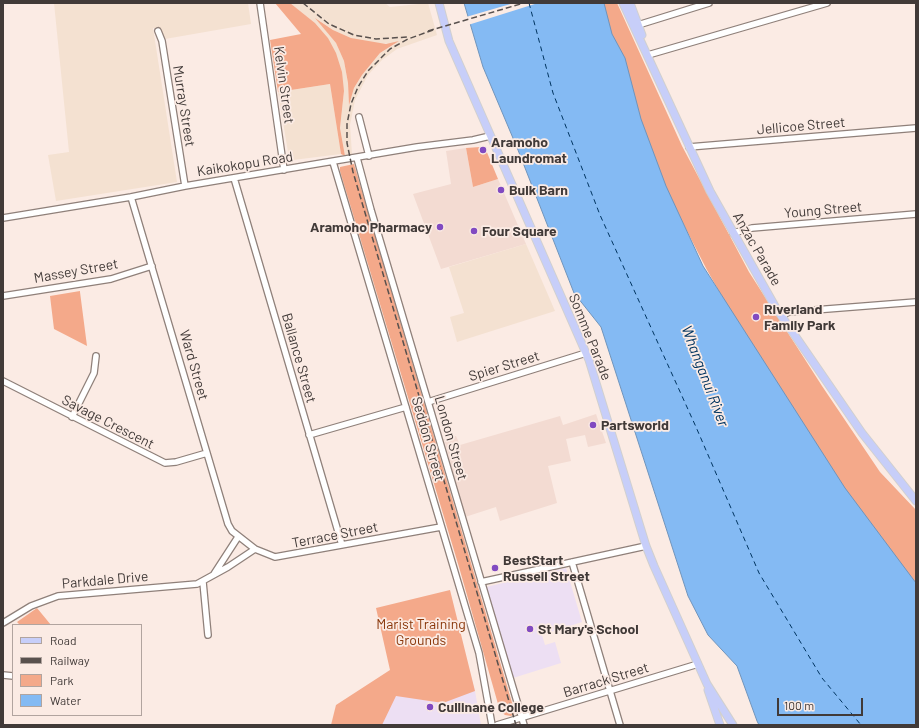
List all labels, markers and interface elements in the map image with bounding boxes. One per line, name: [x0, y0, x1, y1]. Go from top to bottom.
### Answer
street label: Kelvin Street: [270, 45, 298, 125]
street label: Murray Street: [169, 64, 199, 148]
street label: Jellicoe Street: [756, 114, 846, 138]
place label: Aramoho Laundromat: [491, 134, 567, 166]
marker: Aramoho Laundromat: [478, 145, 488, 155]
street label: Kaikokopu Road: [196, 148, 294, 180]
place label: Bulk Barn: [509, 182, 568, 198]
marker: Bulk Barn: [496, 185, 506, 195]
street label: Young Street: [783, 198, 863, 222]
street label: Anzac Parade: [729, 209, 785, 289]
place label: Aramoho Pharmacy: [310, 219, 432, 235]
marker: Aramoho Pharmacy: [435, 222, 445, 232]
place label: Four Square: [482, 223, 557, 239]
marker: Four Square: [469, 226, 479, 236]
street label: Massey Street: [33, 255, 119, 287]
street label: Somme Parade: [565, 291, 615, 383]
place label: Riverland Family Park: [764, 301, 836, 334]
street label: Ballance Street: [278, 311, 320, 405]
marker: Riverland Family Park: [751, 312, 761, 322]
water label: Whanganui River: [677, 323, 733, 429]
street label: Ward Street: [176, 328, 212, 402]
street label: Spier Street: [467, 347, 541, 385]
street label: Savage Crescent: [59, 391, 157, 453]
street label: London Street: [431, 394, 471, 482]
street label: Seddon Street: [408, 395, 448, 483]
place label: Partsworld: [601, 417, 669, 433]
marker: Partsworld: [588, 420, 598, 430]
street label: Terrace Street: [290, 518, 380, 552]
place label: BestStart Russell Street: [503, 552, 590, 584]
marker: BestStart Russell Street: [490, 563, 500, 573]
street label: Parkdale Drive: [61, 568, 149, 592]
park label: Marist Training Grounds: [376, 616, 466, 648]
place label: St Mary's School: [538, 621, 639, 637]
legend: [12, 624, 142, 716]
marker: St Mary's School: [525, 624, 535, 634]
text: Road: [50, 633, 77, 647]
text: Railway: [50, 653, 89, 667]
street label: Barrack Street: [561, 659, 651, 701]
text: Park: [50, 673, 74, 687]
scale bar: [779, 690, 865, 716]
text: Water: [50, 693, 81, 707]
text: 100 m: [784, 698, 814, 712]
place label: Cullinane College: [438, 699, 544, 715]
marker: Cullinane College: [425, 702, 435, 712]

